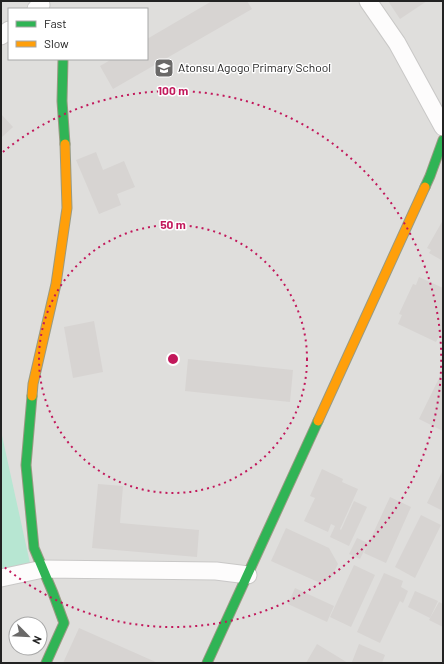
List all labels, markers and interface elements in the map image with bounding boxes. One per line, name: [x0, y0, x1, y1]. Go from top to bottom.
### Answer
legend: [8, 8, 148, 60]
text: Fast: [44, 16, 67, 30]
text: Slow: [44, 36, 69, 50]
school or university icon: Atonsu Agogo Primary School: [153, 57, 175, 79]
place label: Atonsu Agogo Primary School: [178, 60, 331, 74]
text: 100 m: [158, 83, 188, 97]
text: 50 m: [160, 217, 186, 231]
centre of rings: [166, 352, 180, 366]
north arrow: [8, 616, 48, 656]
text: N: [30, 634, 45, 646]

